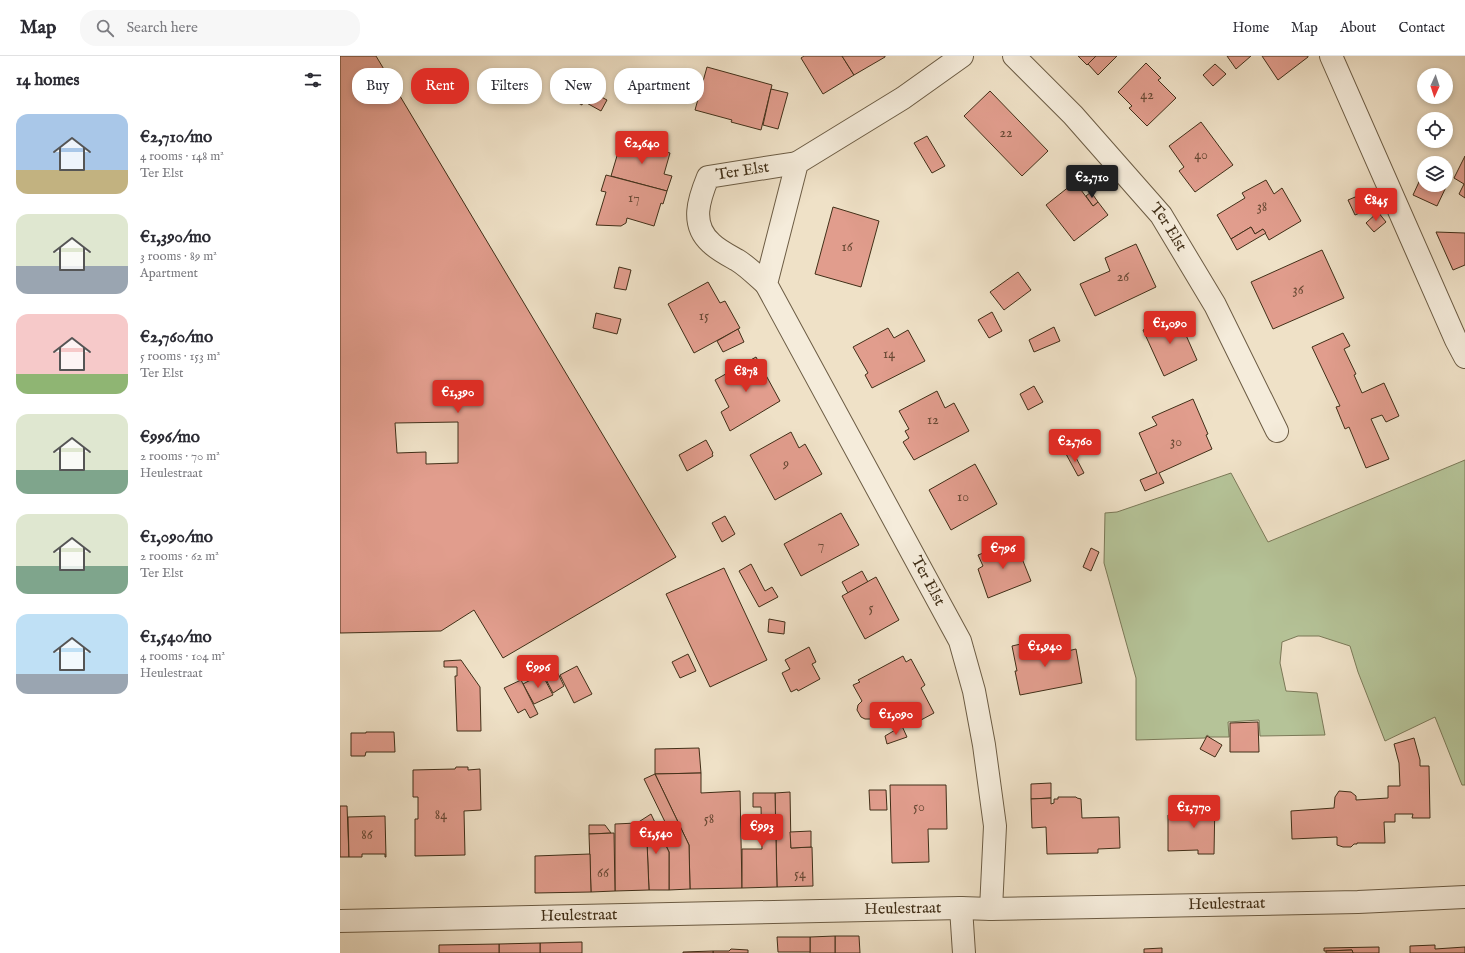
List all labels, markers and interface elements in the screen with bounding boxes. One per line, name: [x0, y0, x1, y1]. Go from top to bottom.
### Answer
search box: [80, 10, 360, 46]
text: Map: [20, 16, 56, 40]
icon: search: [94, 17, 116, 39]
text: Search here: [126, 18, 198, 37]
text: Home: [1233, 19, 1269, 37]
text: Map: [1291, 19, 1318, 37]
text: About: [1340, 19, 1376, 37]
text: Contact: [1398, 19, 1445, 37]
chip: Buy: [352, 68, 403, 104]
chip: Rent: [411, 68, 469, 104]
chip: Filters: [477, 68, 542, 104]
chip: New: [550, 68, 606, 104]
chip: Apartment: [614, 68, 704, 104]
north arrow: [1417, 68, 1453, 104]
map controls: [1417, 68, 1453, 192]
icon: filters: [302, 69, 324, 91]
text: 14 homes: [16, 70, 79, 91]
house number: 42: [1140, 86, 1154, 104]
button: locate: [1417, 112, 1453, 148]
house number: 22: [999, 124, 1013, 142]
text: €2,710/mo: [140, 127, 212, 148]
icon: home: [48, 130, 96, 178]
pin: €2,640: [609, 131, 675, 165]
text: €2,640: [624, 135, 660, 152]
house number: 40: [1194, 146, 1208, 164]
text: 4 rooms · 148 m²: [140, 148, 224, 165]
button: layers: [1417, 156, 1453, 192]
street label: Ter Elst: [714, 157, 771, 186]
text: Ter Elst: [140, 165, 184, 182]
pin: €2,710: [1059, 165, 1125, 199]
text: €2,710: [1075, 169, 1109, 186]
pin: €845: [1352, 188, 1400, 222]
house number: 17: [628, 189, 640, 207]
text: €845: [1364, 192, 1388, 209]
house number: 38: [1257, 198, 1267, 216]
street label: Ter Elst: [1145, 199, 1191, 256]
text: €1,390/mo: [140, 227, 211, 248]
icon: home: [48, 230, 96, 278]
house number: 16: [841, 238, 854, 256]
text: 3 rooms · 89 m²: [140, 248, 217, 265]
text: Apartment: [140, 265, 198, 282]
house number: 26: [1117, 268, 1130, 286]
house number: 36: [1292, 281, 1305, 299]
house number: 15: [699, 307, 709, 325]
pin: €1,090: [1137, 311, 1203, 345]
text: €1,090: [1153, 315, 1187, 332]
text: €2,760/mo: [140, 327, 213, 348]
icon: home: [48, 330, 96, 378]
house number: 14: [883, 345, 895, 363]
text: 5 rooms · 153 m²: [140, 348, 220, 365]
pin: €878: [722, 359, 770, 393]
text: €878: [734, 363, 758, 380]
text: Ter Elst: [140, 365, 184, 382]
pin: €1,390: [425, 380, 491, 414]
text: €1,390: [442, 384, 474, 401]
house number: 12: [927, 411, 939, 429]
text: €996/mo: [140, 427, 200, 448]
pin: €2,760: [1042, 429, 1108, 463]
icon: home: [48, 430, 96, 478]
text: €2,760: [1058, 433, 1092, 450]
house number: 30: [1170, 433, 1182, 451]
text: 2 rooms · 70 m²: [140, 448, 220, 465]
house number: 9: [782, 455, 789, 473]
text: Heulestraat: [140, 465, 203, 482]
house number: 10: [957, 488, 969, 506]
text: €1,090/mo: [140, 527, 213, 548]
icon: home: [48, 530, 96, 578]
house number: 7: [818, 536, 824, 554]
pin: €796: [979, 536, 1027, 570]
text: €796: [991, 540, 1015, 557]
text: 2 rooms · 62 m²: [140, 548, 219, 565]
street label: Ter Elst: [906, 553, 949, 610]
text: Ter Elst: [140, 565, 184, 582]
house number: 5: [868, 599, 874, 617]
text: €1,540/mo: [140, 627, 212, 648]
icon: home: [48, 630, 96, 678]
pin: €1,940: [1012, 634, 1078, 668]
text: €1,940: [1028, 638, 1062, 655]
text: 4 rooms · 104 m²: [140, 648, 225, 665]
pin: €996: [514, 655, 562, 689]
text: €996: [526, 659, 550, 676]
text: Heulestraat: [140, 665, 203, 682]
pin: €1,090: [863, 702, 929, 736]
text: €1,090: [879, 706, 913, 723]
pin: €1,770: [1161, 795, 1227, 829]
house number: 50: [913, 798, 925, 816]
text: €1,770: [1177, 799, 1211, 816]
house number: 84: [435, 806, 447, 824]
house number: 58: [704, 810, 714, 828]
pin: €993: [738, 814, 786, 848]
text: €993: [750, 818, 774, 835]
pin: €1,540: [623, 821, 689, 855]
text: €1,540: [639, 825, 673, 842]
house number: 86: [361, 826, 374, 844]
house number: 66: [597, 864, 610, 882]
house number: 54: [794, 865, 806, 883]
street label: Heulestraat: [1188, 894, 1266, 915]
street label: Heulestraat: [864, 898, 942, 920]
street label: Heulestraat: [540, 905, 618, 927]

